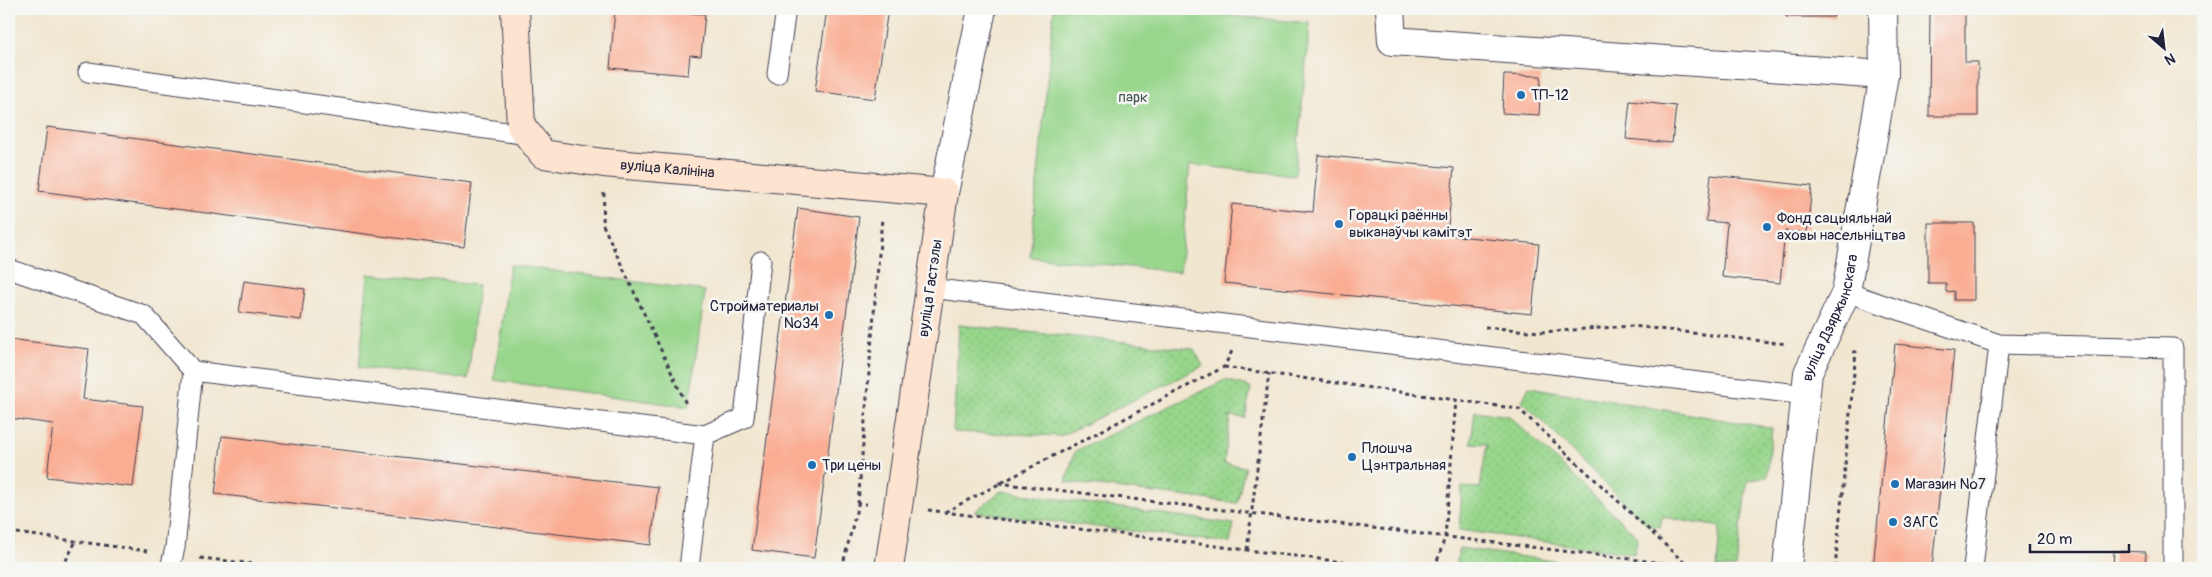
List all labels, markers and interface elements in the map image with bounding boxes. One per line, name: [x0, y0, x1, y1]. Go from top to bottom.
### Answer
north arrow: [2140, 22, 2190, 72]
text: N: [2162, 49, 2178, 69]
place label: ТП-12: [1531, 86, 1569, 105]
park label: парк: [1118, 88, 1148, 107]
marker: ТП-12: [1515, 89, 1527, 101]
street label: вуліца Калініна: [619, 155, 715, 183]
place label: Горацкі раённы выканаўчы камітэт: [1349, 206, 1473, 242]
place label: Фонд сацыяльнай аховы насельніцтва: [1777, 209, 1906, 245]
marker: Горацкі раённы выканаўчы камітэт: [1333, 218, 1345, 230]
marker: Фонд сацыяльнай аховы насельніцтва: [1761, 221, 1773, 233]
street label: вуліца Гастэлы: [914, 238, 947, 338]
street label: вуліца Дзяржынскага: [1798, 253, 1862, 382]
place label: Стройматериалы №34: [710, 297, 819, 333]
marker: Стройматериалы №34: [823, 309, 835, 321]
place label: Плошча Цэнтральная: [1362, 439, 1446, 475]
marker: Плошча Цэнтральная: [1346, 451, 1358, 463]
place label: Три цены: [822, 456, 881, 475]
marker: Три цены: [806, 459, 818, 471]
place label: Магазин №7: [1905, 475, 1986, 494]
marker: Магазин №7: [1889, 478, 1901, 490]
place label: ЗАГС: [1903, 513, 1938, 532]
marker: ЗАГС: [1887, 516, 1899, 528]
scale bar: [2030, 522, 2128, 554]
text: 20 m: [2037, 530, 2072, 549]

